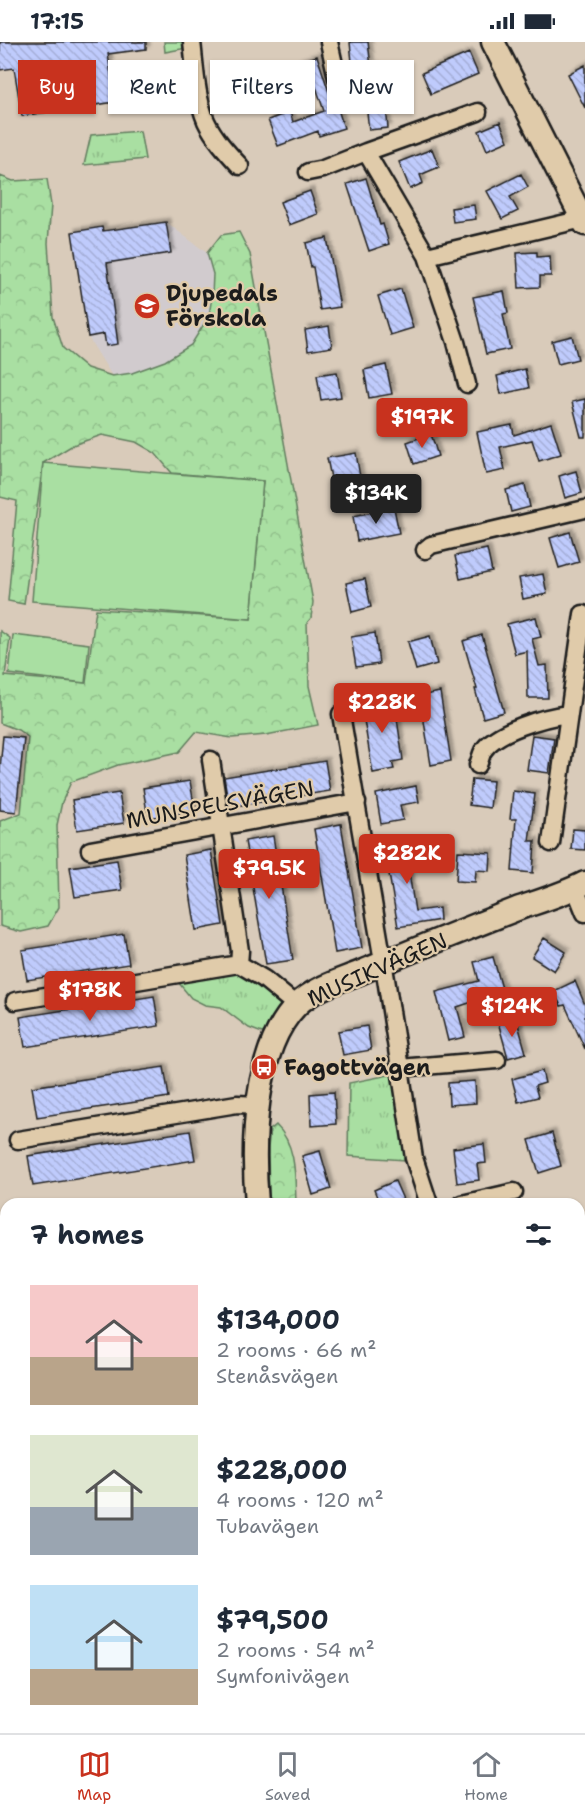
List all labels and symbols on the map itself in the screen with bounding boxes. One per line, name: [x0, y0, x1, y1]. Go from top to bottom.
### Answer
place label: Djupedals Förskola: [166, 279, 278, 333]
school or university icon: Djupedals Förskola: [132, 291, 162, 321]
pin: $197K: [380, 398, 464, 449]
pin: $134K: [334, 474, 418, 525]
pin: $228K: [340, 683, 424, 734]
street label: MUNSPELSVÄGEN: [124, 774, 316, 835]
pin: $282K: [365, 834, 449, 885]
pin: $79.5K: [220, 849, 318, 900]
street label: MUSIKVÄGEN: [303, 926, 452, 1013]
pin: $178K: [48, 971, 132, 1022]
pin: $124K: [470, 987, 554, 1038]
bus stop icon: Fagottvägen: [249, 1052, 279, 1082]
place label: Fagottvägen: [284, 1053, 431, 1082]

